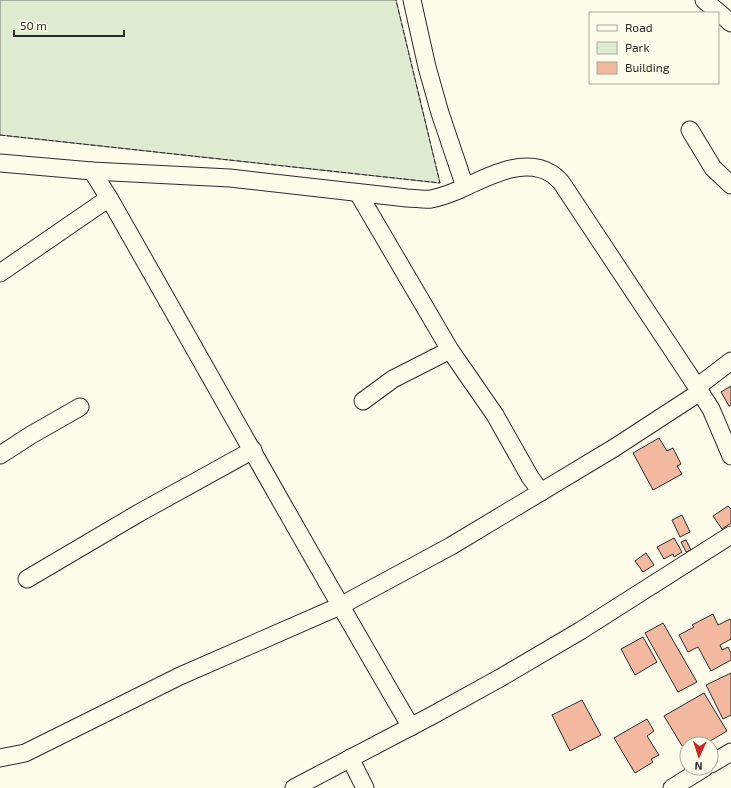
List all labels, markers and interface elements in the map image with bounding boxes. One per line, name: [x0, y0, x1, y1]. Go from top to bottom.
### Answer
scale bar: [14, 12, 124, 38]
legend: [589, 12, 719, 84]
text: 50 m: [20, 18, 47, 32]
text: Road: [625, 20, 653, 34]
text: Park: [625, 40, 650, 54]
text: Building: [625, 60, 670, 74]
north arrow: [679, 736, 719, 776]
text: N: [694, 760, 703, 773]

